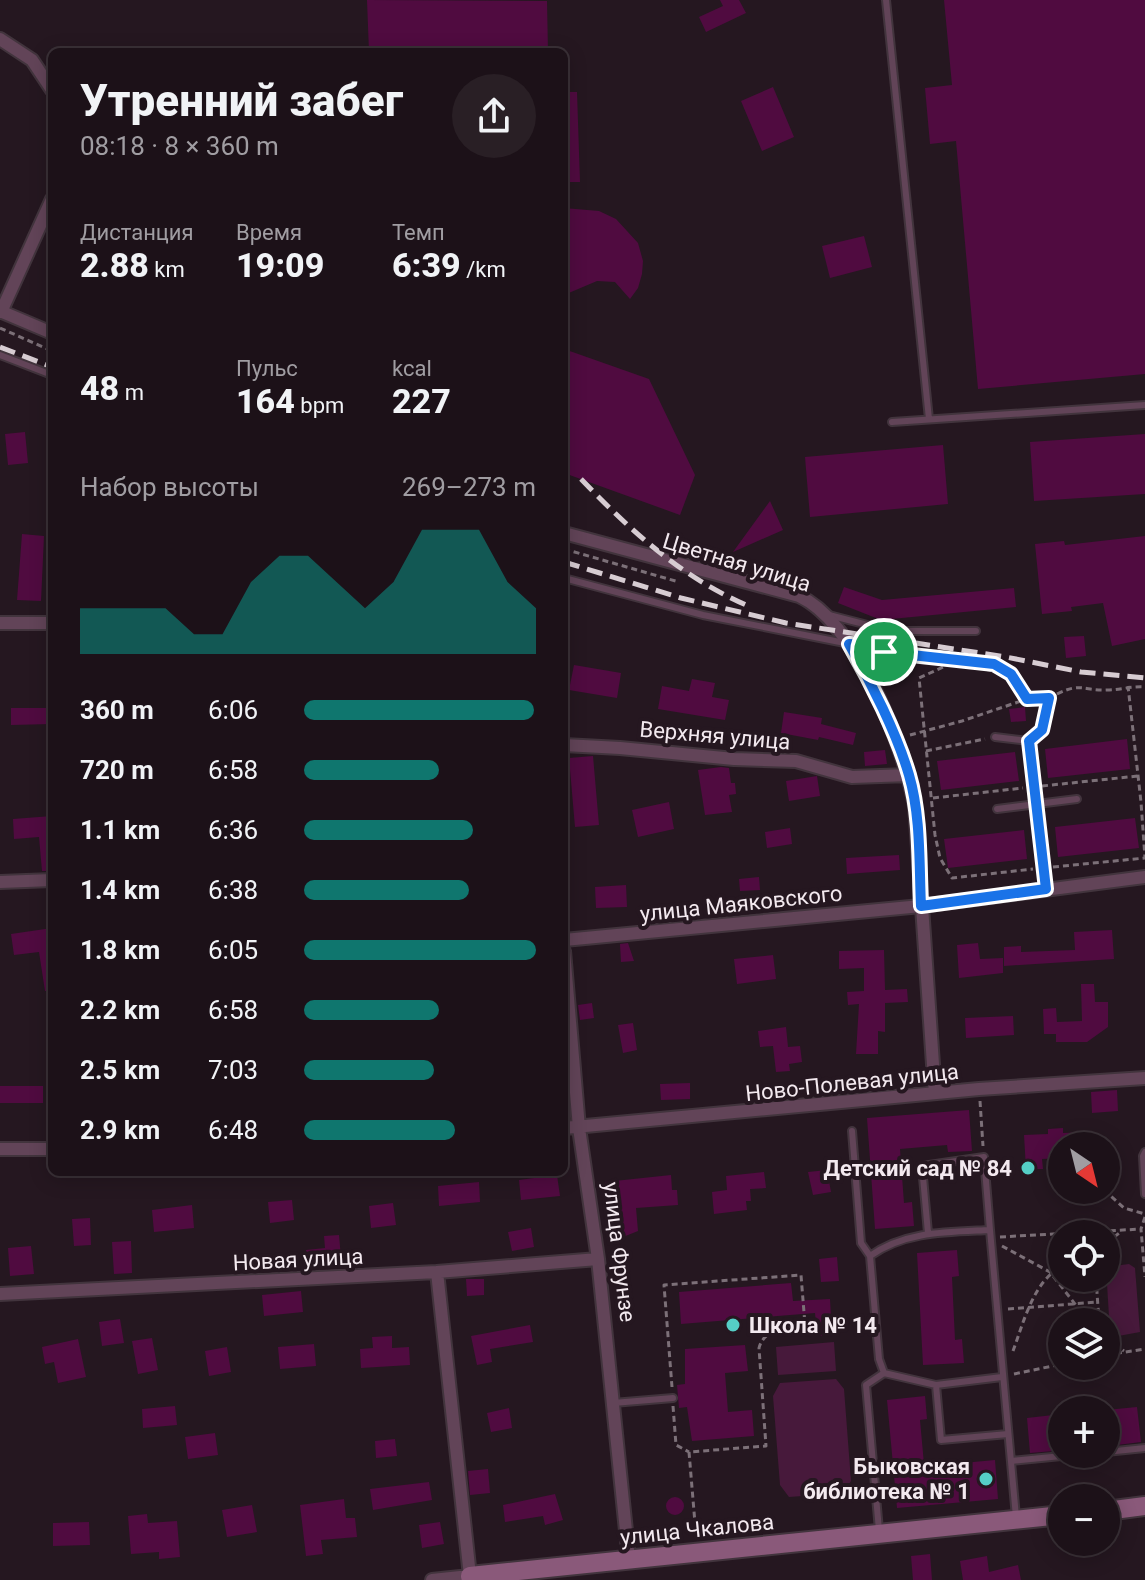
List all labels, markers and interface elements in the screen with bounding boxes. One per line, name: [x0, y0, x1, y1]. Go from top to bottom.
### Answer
button: share: [452, 74, 536, 158]
text: Утренний забег: [80, 75, 403, 127]
text: 08:18 · 8 × 360 m: [80, 131, 279, 161]
text: Дистанция: [80, 220, 194, 245]
text: Время: [236, 220, 302, 245]
text: Темп: [392, 220, 445, 245]
text: 2.88: [80, 245, 149, 285]
text: 19:09: [236, 245, 324, 285]
text: 6:39: [392, 245, 461, 285]
text: km: [149, 257, 185, 282]
text: /km: [461, 257, 506, 282]
text: Пульс: [236, 356, 298, 381]
text: kcal: [392, 356, 432, 381]
text: 48: [80, 368, 119, 408]
text: m: [119, 380, 144, 405]
text: 164: [236, 381, 295, 421]
text: 227: [392, 381, 451, 421]
text: bpm: [295, 393, 344, 418]
text: Набор высоты: [80, 472, 259, 502]
text: 269–273 m: [402, 472, 536, 502]
street label: Цветная улица: [660, 528, 814, 597]
pin: [850, 618, 918, 686]
icon: arrive: [862, 630, 906, 674]
text: 360 m: [80, 695, 154, 725]
text: 6:06: [208, 695, 258, 725]
street label: Верхняя улица: [639, 716, 791, 755]
text: 720 m: [80, 755, 154, 785]
text: 6:58: [208, 755, 258, 785]
text: 1.1 km: [80, 815, 160, 845]
text: 6:36: [208, 815, 258, 845]
text: 1.4 km: [80, 875, 160, 905]
text: 6:38: [208, 875, 258, 905]
street label: улица Маяковского: [639, 880, 843, 927]
text: 1.8 km: [80, 935, 160, 965]
text: 6:05: [208, 935, 258, 965]
text: 2.2 km: [80, 995, 160, 1025]
text: 6:58: [208, 995, 258, 1025]
text: 2.5 km: [80, 1055, 160, 1085]
text: 7:03: [208, 1055, 258, 1085]
street label: Ново-Полевая улица: [744, 1059, 960, 1106]
text: 2.9 km: [80, 1115, 160, 1145]
text: 6:48: [208, 1115, 258, 1145]
north arrow: [1048, 1132, 1120, 1204]
map controls: [1048, 1132, 1120, 1556]
place label: Детский сад № 84: [824, 1156, 1012, 1181]
marker: Детский сад № 84: [1019, 1159, 1037, 1177]
street label: улица Фрунзе: [599, 1181, 641, 1324]
button: locate: [1048, 1220, 1120, 1292]
street label: Новая улица: [232, 1244, 364, 1275]
button: layers: [1048, 1308, 1120, 1380]
place label: Школа № 14: [749, 1313, 877, 1338]
marker: Школа № 14: [724, 1316, 742, 1334]
button: +: [1048, 1396, 1120, 1468]
place label: Быковская библиотека № 1: [803, 1454, 970, 1504]
marker: Быковская библиотека № 1: [977, 1470, 995, 1488]
button: −: [1048, 1484, 1120, 1556]
street label: улица Чкалова: [619, 1509, 775, 1550]

